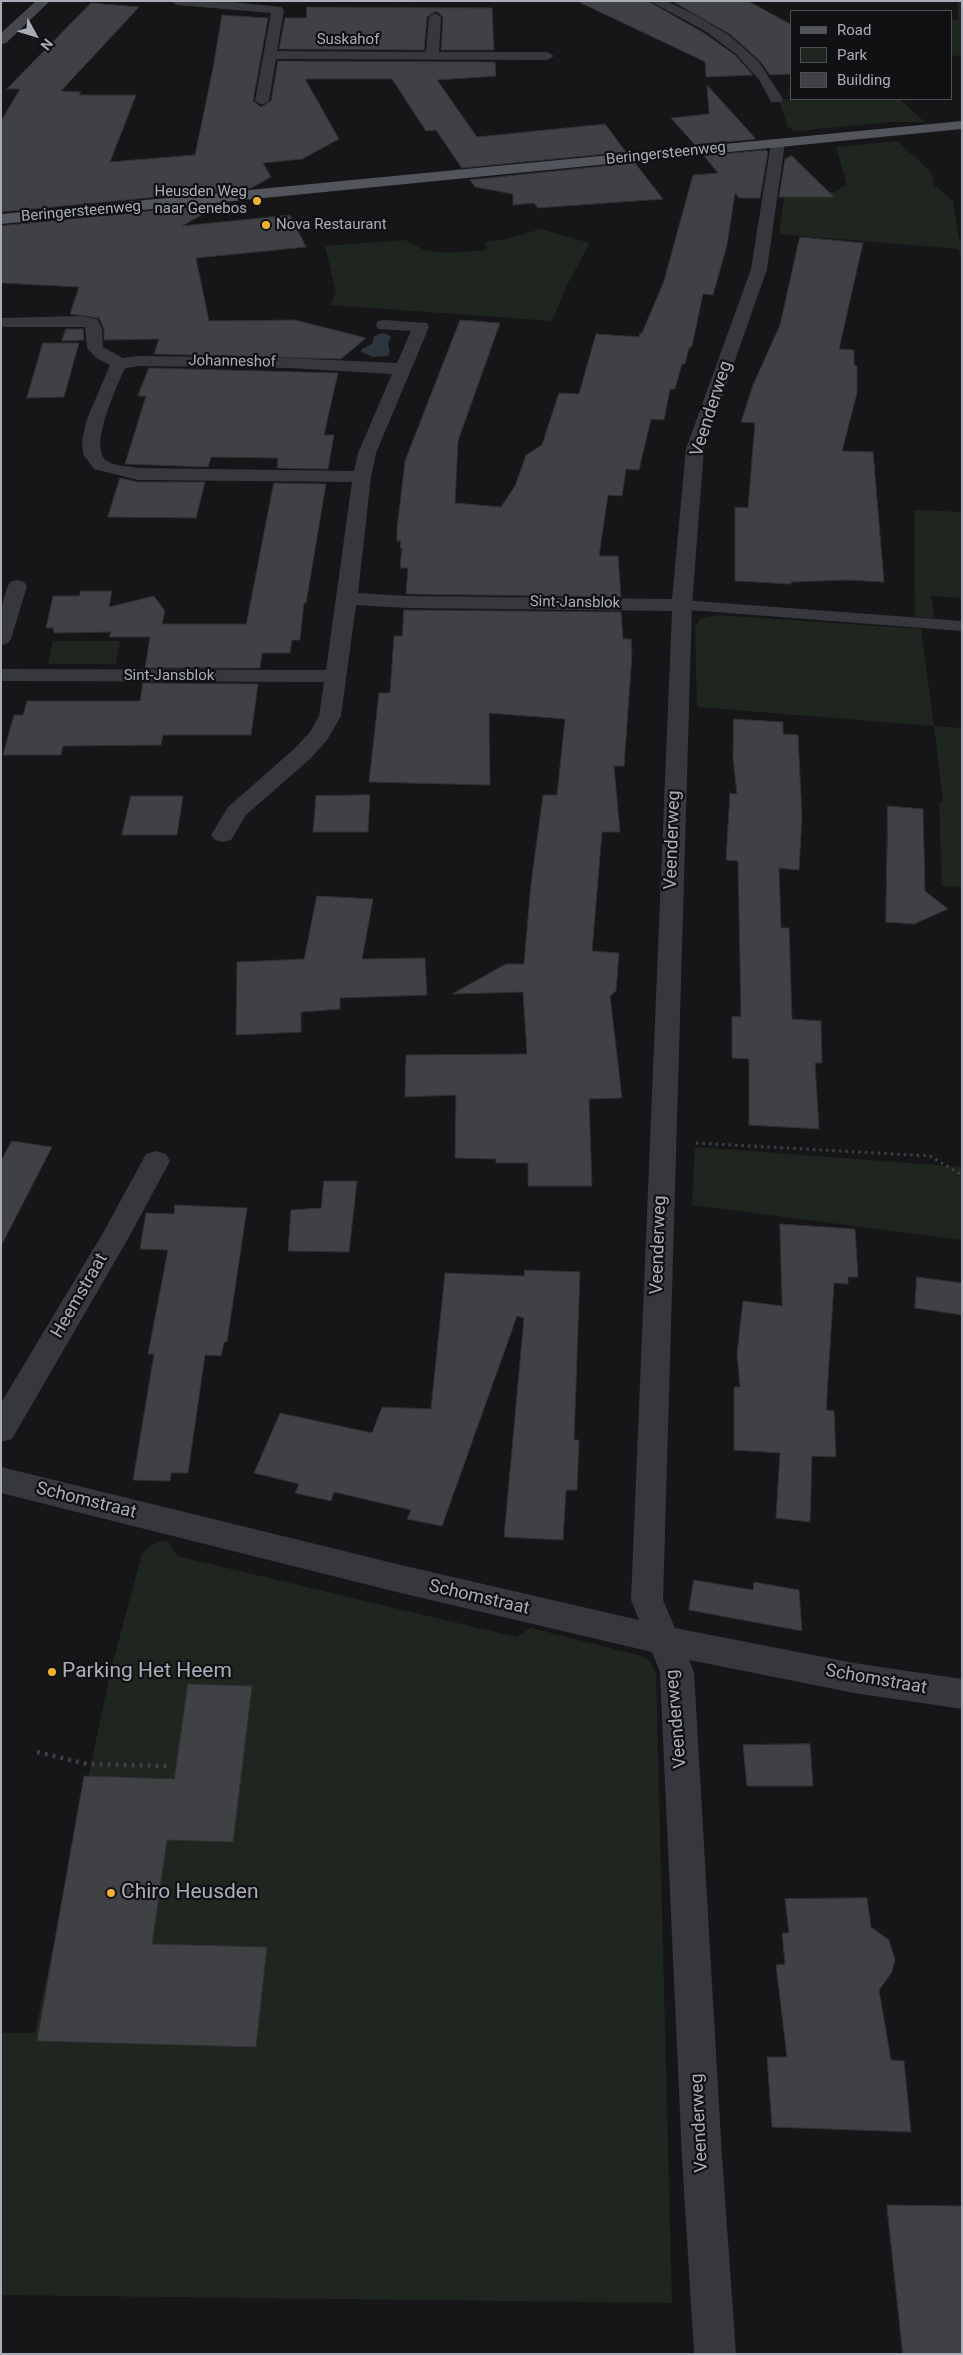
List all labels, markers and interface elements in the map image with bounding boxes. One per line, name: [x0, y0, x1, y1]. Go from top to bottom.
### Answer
north arrow: [10, 10, 60, 60]
legend: [790, 10, 953, 100]
text: Road: [837, 21, 871, 39]
street label: Suskahof: [317, 31, 379, 49]
text: N: [37, 36, 56, 53]
text: Park: [837, 46, 867, 64]
text: Building: [837, 71, 891, 89]
street label: Beringersteenweg: [605, 139, 727, 169]
place label: Heusden Weg naar Genebos: [154, 183, 247, 218]
marker: Heusden Weg naar Genebos: [251, 195, 263, 207]
street label: Beringersteenweg: [20, 198, 142, 226]
place label: Nova Restaurant: [276, 216, 387, 234]
marker: Nova Restaurant: [260, 219, 272, 231]
street label: Johanneshof: [188, 352, 276, 372]
street label: Veenderweg: [686, 358, 738, 460]
street label: Sint-Jansblok: [530, 593, 620, 613]
street label: Sint-Jansblok: [124, 667, 214, 685]
street label: Veenderweg: [660, 790, 686, 890]
street label: Veenderweg: [646, 1195, 672, 1295]
street label: Heemstraat: [47, 1250, 113, 1342]
street label: Schomstraat: [34, 1478, 138, 1524]
street label: Schomstraat: [427, 1576, 531, 1620]
place label: Parking Het Heem: [62, 1659, 232, 1685]
street label: Schomstraat: [824, 1660, 928, 1700]
marker: Parking Het Heem: [46, 1666, 58, 1678]
street label: Veenderweg: [662, 1669, 692, 1769]
place label: Chiro Heusden: [121, 1880, 259, 1906]
marker: Chiro Heusden: [105, 1887, 117, 1899]
street label: Veenderweg: [687, 2073, 713, 2173]

